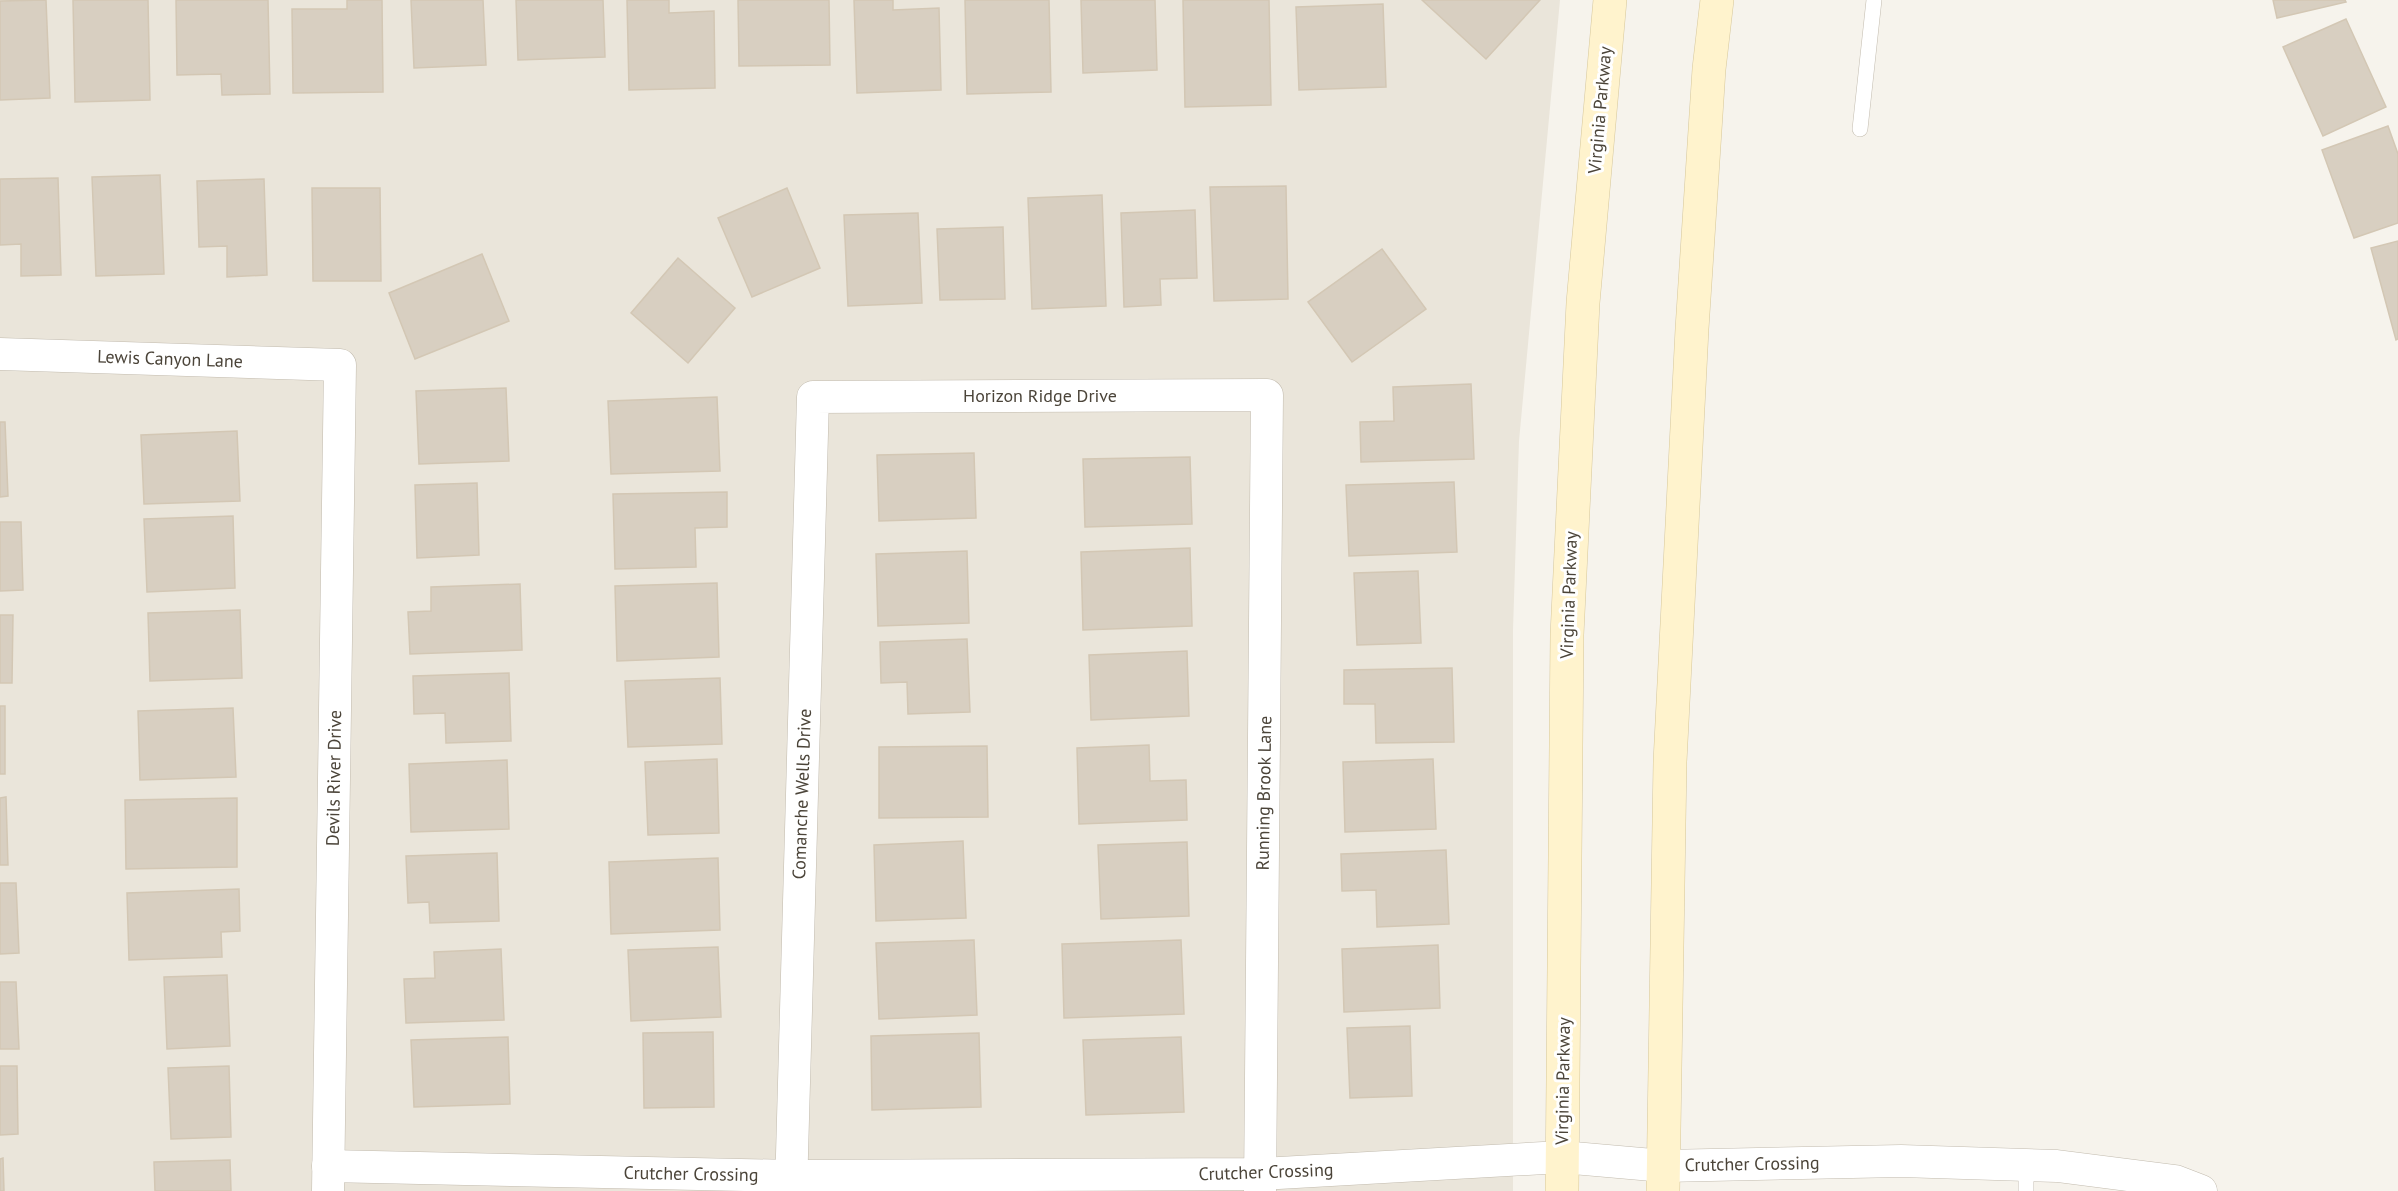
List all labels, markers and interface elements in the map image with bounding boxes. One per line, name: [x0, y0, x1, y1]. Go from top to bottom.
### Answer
street label: Virginia Parkway: [1582, 45, 1617, 176]
street label: Lewis Canyon Lane: [97, 344, 243, 373]
street label: Horizon Ridge Drive: [963, 384, 1117, 407]
street label: Virginia Parkway: [1555, 530, 1582, 660]
street label: Comanche Wells Drive: [787, 708, 816, 880]
street label: Devils River Drive: [321, 710, 346, 846]
street label: Running Brook Lane: [1251, 715, 1276, 871]
street label: Virginia Parkway: [1550, 1016, 1575, 1146]
street label: Crutcher Crossing: [1684, 1151, 1820, 1176]
street label: Crutcher Crossing: [1198, 1158, 1334, 1185]
street label: Crutcher Crossing: [623, 1161, 759, 1186]

